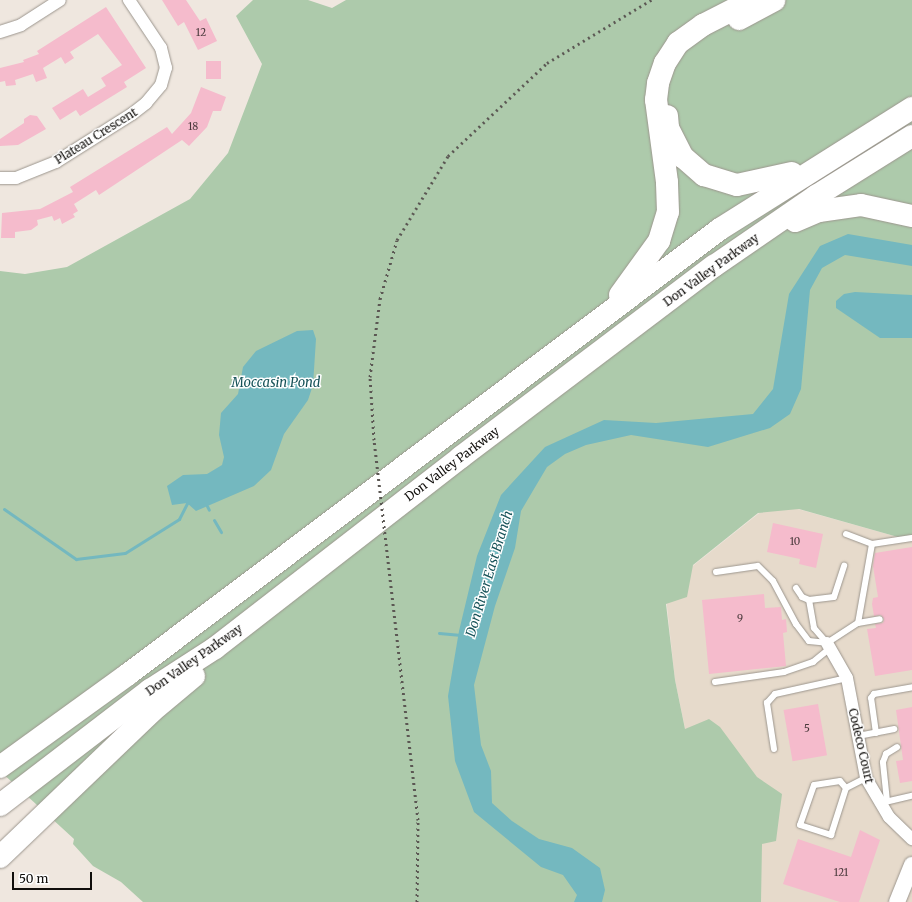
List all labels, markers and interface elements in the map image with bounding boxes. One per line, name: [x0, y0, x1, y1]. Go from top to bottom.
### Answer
house number: 12: [196, 27, 206, 39]
street label: Plateau Crescent: [52, 105, 140, 167]
house number: 18: [188, 121, 198, 133]
street label: Don Valley Parkway: [660, 231, 762, 309]
water label: Moccasin Pond: [232, 375, 320, 391]
street label: Don Valley Parkway: [402, 424, 502, 504]
water label: Don River East Branch: [463, 509, 517, 639]
house number: 10: [790, 536, 800, 548]
house number: 9: [737, 613, 743, 625]
street label: Don Valley Parkway: [143, 621, 245, 699]
street label: Codeco Court: [845, 707, 877, 785]
house number: 5: [804, 723, 810, 735]
scale bar: [14, 864, 94, 890]
house number: 121: [834, 867, 848, 879]
text: 50 m: [19, 871, 48, 886]

